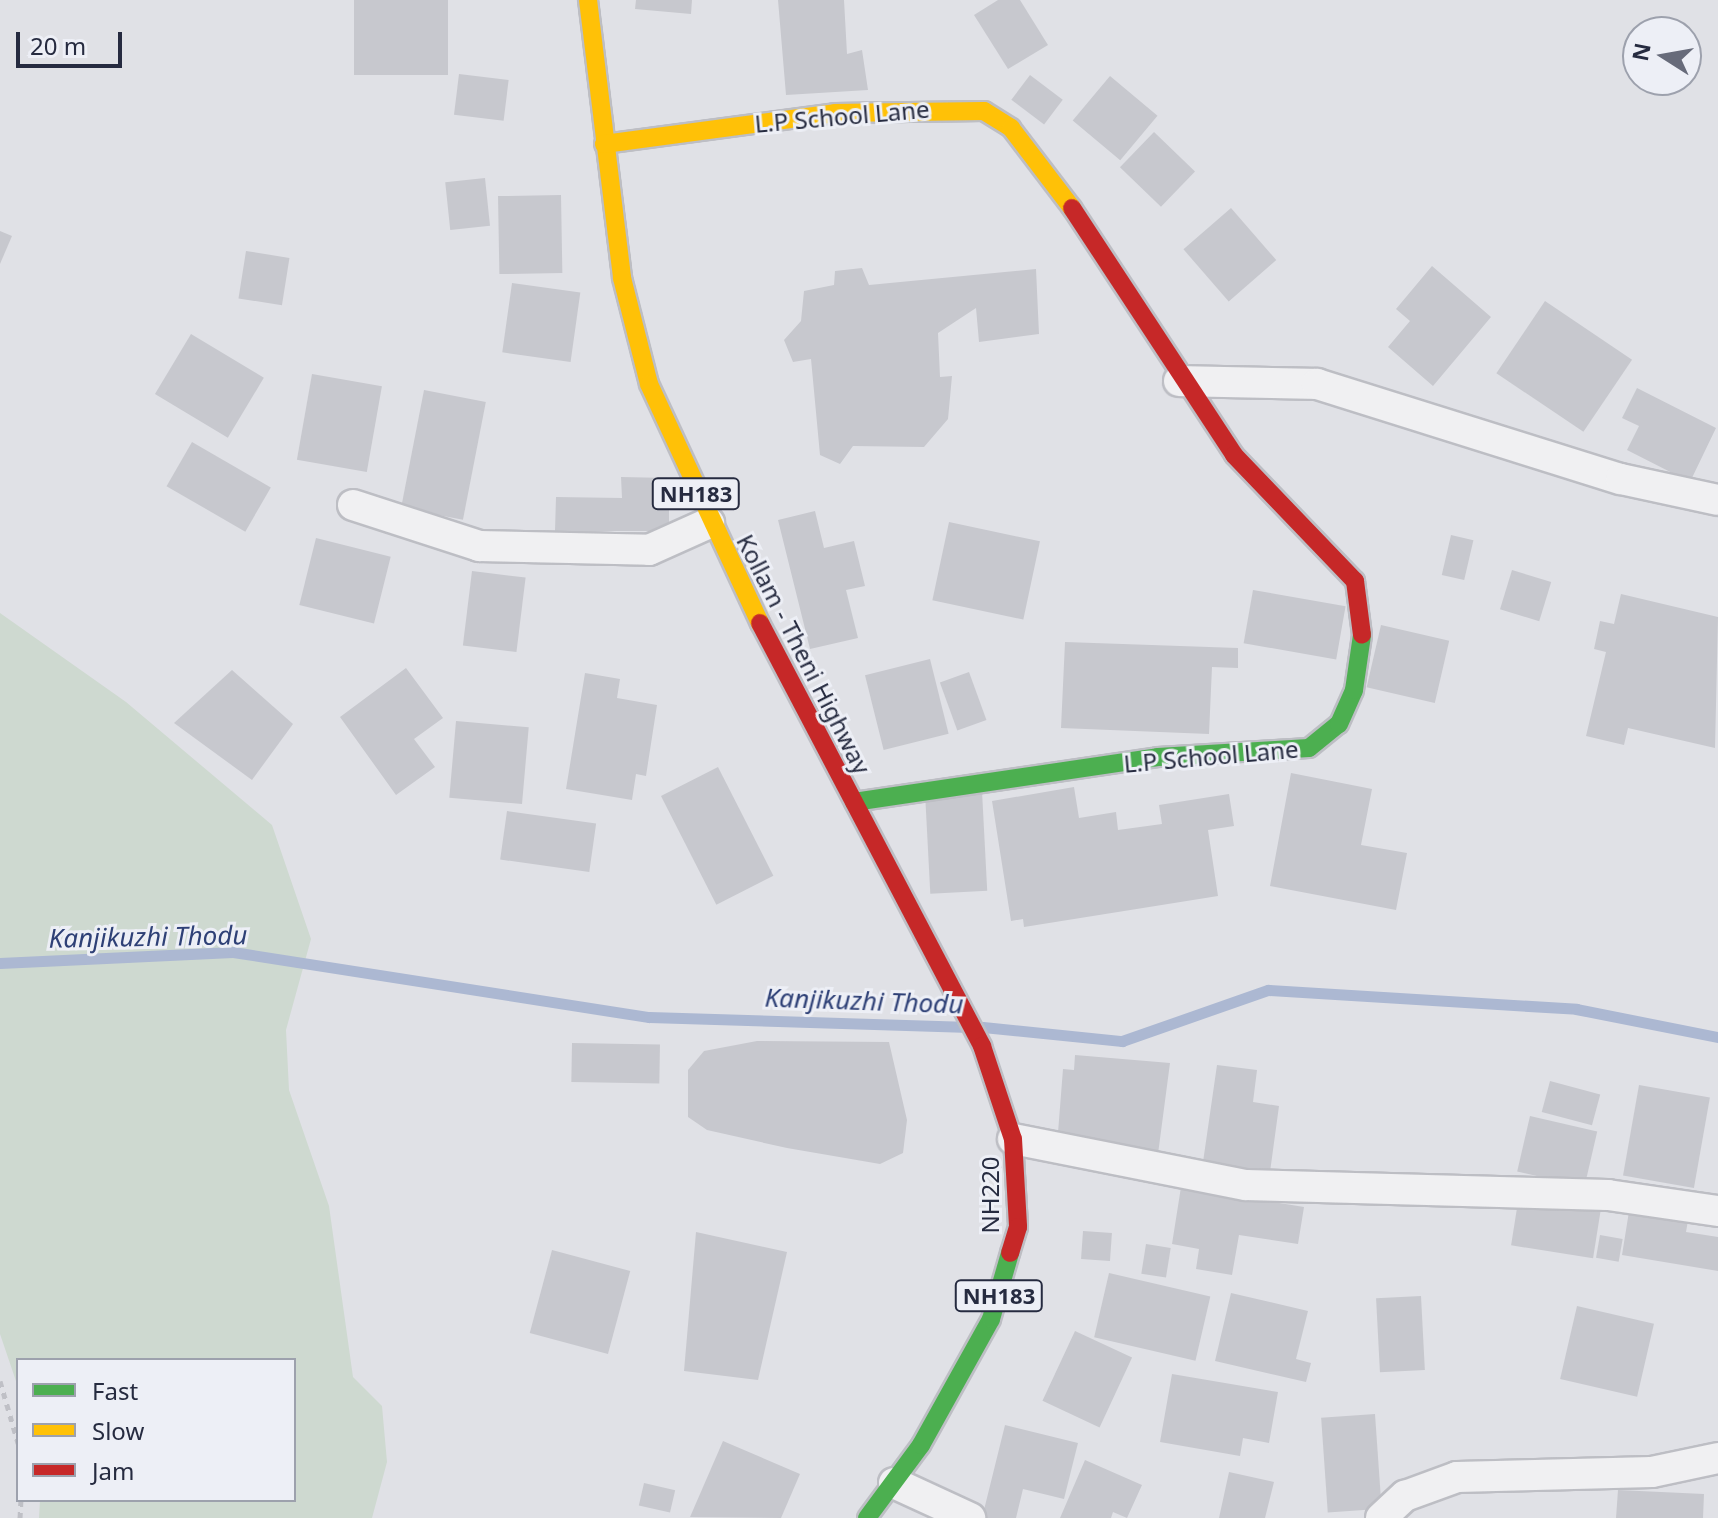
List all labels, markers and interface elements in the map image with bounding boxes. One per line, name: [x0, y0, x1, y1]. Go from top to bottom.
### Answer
scale bar: [20, 16, 126, 66]
north arrow: [1622, 16, 1702, 96]
text: 20 m: [30, 29, 86, 62]
text: N: [1624, 40, 1657, 63]
street label: L.P School Lane: [753, 94, 931, 138]
road number: NH183: [650, 476, 742, 512]
street label: Kollam - Theni Highway: [731, 529, 877, 779]
street label: L.P School Lane: [1122, 734, 1300, 778]
water label: Kanjikuzhi Thodu: [48, 920, 248, 954]
water label: Kanjikuzhi Thodu: [764, 982, 964, 1020]
street label: NH220: [976, 1156, 1004, 1234]
road number: NH183: [953, 1278, 1045, 1314]
legend: [16, 1358, 296, 1502]
text: Fast: [92, 1374, 138, 1407]
text: Slow: [92, 1414, 144, 1447]
text: Jam: [92, 1454, 134, 1487]

